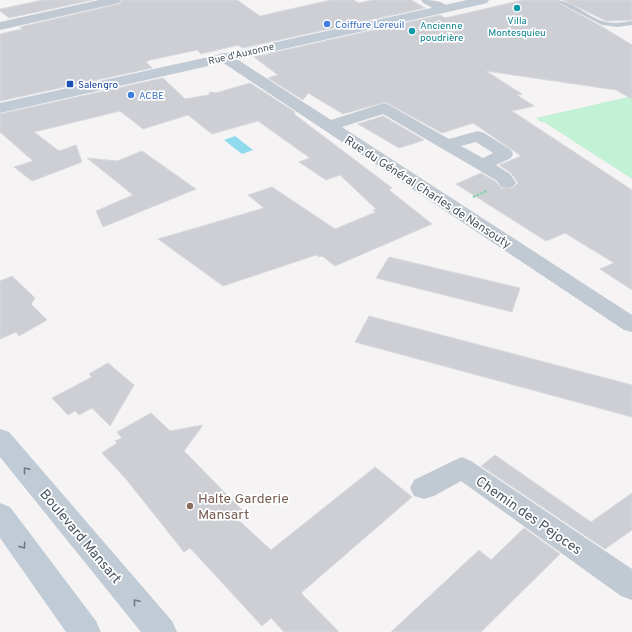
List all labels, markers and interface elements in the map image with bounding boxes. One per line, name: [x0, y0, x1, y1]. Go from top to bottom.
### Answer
marker: Villa Montesquieu: [512, 3, 522, 13]
place label: Villa Montesquieu: [488, 15, 546, 40]
marker: Coiffure Lereuil: [322, 19, 332, 29]
place label: Coiffure Lereuil: [335, 19, 404, 32]
place label: Ancienne poudrière: [420, 20, 463, 45]
marker: Ancienne poudrière: [407, 26, 417, 36]
street label: Rue d'Auxonne: [207, 41, 276, 68]
marker: Salengro: [65, 79, 75, 89]
place label: Salengro: [78, 79, 118, 92]
marker: ACBE: [126, 90, 136, 100]
place label: ACBE: [139, 90, 164, 103]
street label: Rue du Général Charles de Nansouty: [341, 133, 514, 253]
one-way arrow: [23, 467, 30, 475]
street label: Chemin des Pejoces: [472, 473, 584, 559]
street label: Boulevard Mansart: [35, 486, 124, 588]
place label: Halte Garderie Mansart: [198, 491, 289, 524]
marker: Halte Garderie Mansart: [185, 501, 195, 511]
one-way arrow: [18, 542, 25, 549]
one-way arrow: [134, 599, 141, 607]

